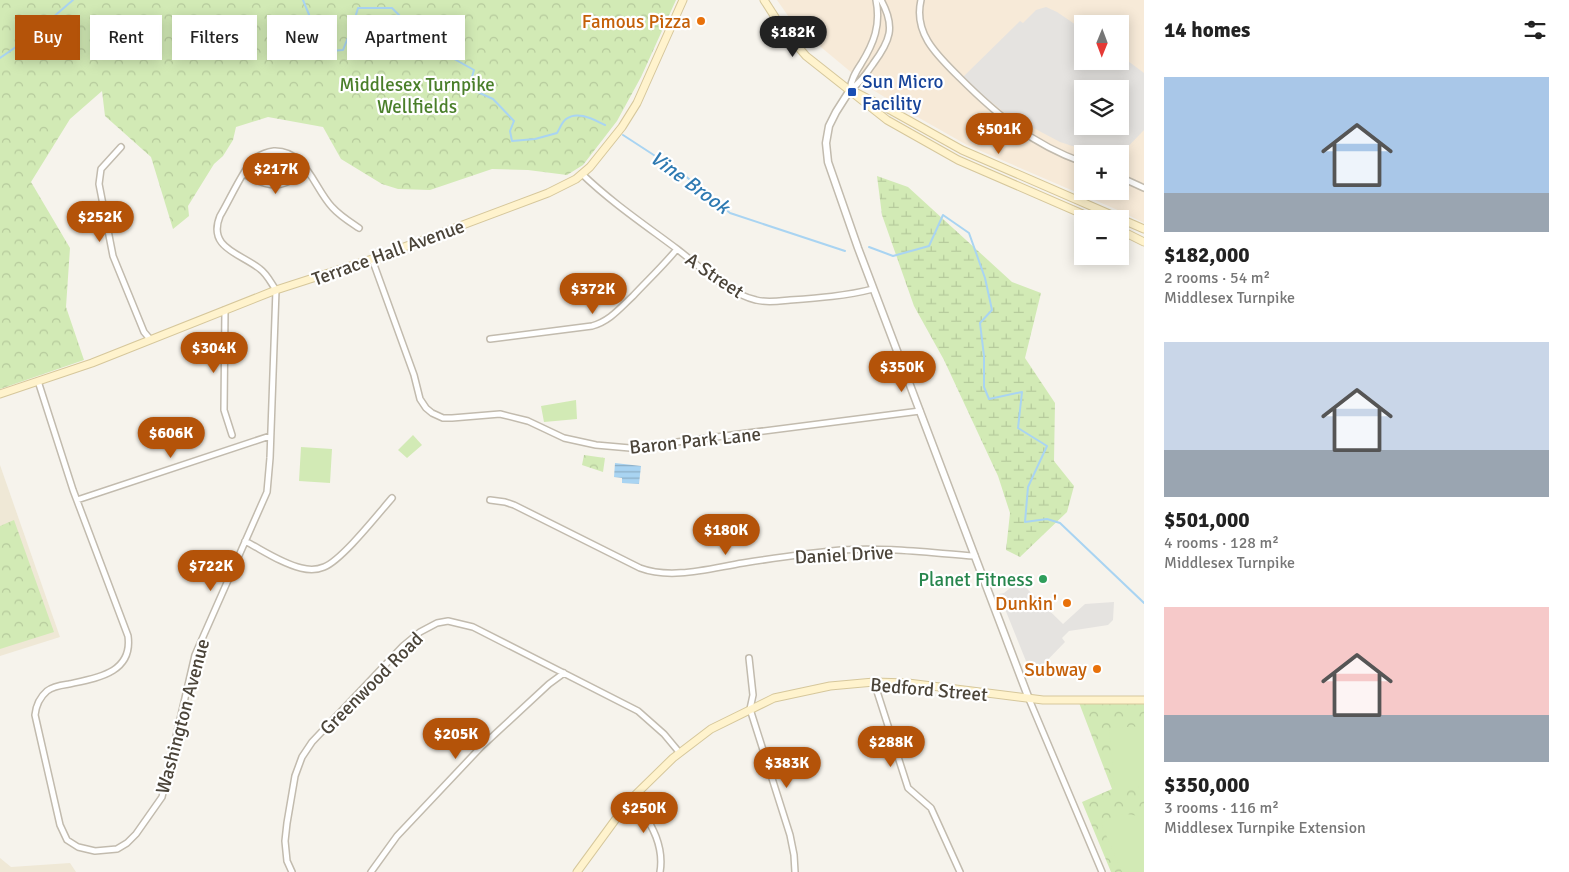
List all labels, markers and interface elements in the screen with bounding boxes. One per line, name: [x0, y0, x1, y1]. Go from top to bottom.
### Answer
place label: Famous Pizza: [582, 10, 691, 34]
chip: Buy: [15, 15, 80, 60]
chip: Rent: [90, 15, 162, 60]
chip: Filters: [172, 15, 257, 60]
chip: New: [267, 15, 337, 60]
chip: Apartment: [347, 15, 465, 60]
marker: Famous Pizza: [695, 15, 707, 27]
pin: $182K: [758, 15, 828, 58]
north arrow: [1074, 15, 1129, 70]
map controls: [1074, 15, 1129, 265]
icon: filters: [1521, 16, 1549, 44]
text: 14 homes: [1164, 17, 1250, 43]
text: $182K: [771, 22, 815, 42]
place label: Sun Micro Facility: [862, 70, 944, 116]
park label: Middlesex Turnpike Wellfields: [339, 73, 495, 119]
button: layers: [1074, 80, 1129, 135]
marker: Sun Micro Facility: [846, 86, 858, 98]
icon: home: [1312, 110, 1402, 200]
pin: $501K: [964, 112, 1034, 155]
text: $501K: [977, 119, 1021, 139]
water label: Vine Brook: [645, 145, 736, 221]
button: +: [1074, 145, 1129, 200]
pin: $217K: [241, 152, 311, 195]
text: $217K: [254, 159, 298, 179]
pin: $252K: [65, 200, 135, 243]
text: $252K: [78, 207, 122, 227]
button: −: [1074, 210, 1129, 265]
street label: Terrace Hall Avenue: [309, 214, 468, 292]
text: $182,000: [1164, 242, 1250, 268]
street label: A Street: [681, 248, 749, 304]
text: 2 rooms · 54 m²: [1164, 268, 1270, 288]
pin: $372K: [558, 272, 628, 315]
text: $372K: [571, 279, 615, 299]
text: Middlesex Turnpike: [1164, 288, 1295, 308]
pin: $304K: [179, 332, 249, 374]
text: $304K: [192, 338, 236, 358]
pin: $350K: [867, 350, 937, 393]
text: $350K: [880, 357, 924, 377]
icon: home: [1312, 375, 1402, 465]
pin: $606K: [136, 416, 206, 459]
street label: Baron Park Lane: [628, 422, 762, 460]
text: $606K: [149, 423, 193, 443]
text: $501,000: [1164, 507, 1250, 533]
pin: $180K: [691, 514, 761, 556]
text: $180K: [704, 520, 748, 540]
text: 4 rooms · 128 m²: [1164, 533, 1279, 553]
street label: Daniel Drive: [794, 540, 894, 570]
pin: $722K: [176, 550, 246, 592]
text: Middlesex Turnpike: [1164, 553, 1295, 573]
text: $722K: [189, 556, 233, 576]
place label: Planet Fitness: [918, 568, 1033, 592]
marker: Planet Fitness: [1037, 573, 1049, 585]
place label: Dunkin': [995, 592, 1057, 616]
marker: Dunkin': [1061, 597, 1073, 609]
street label: Greenwood Road: [315, 627, 428, 740]
street label: Washington Avenue: [151, 636, 215, 796]
icon: home: [1312, 640, 1402, 730]
place label: Subway: [1024, 658, 1087, 682]
marker: Subway: [1091, 663, 1103, 675]
street label: Bedford Street: [869, 673, 989, 707]
pin: $205K: [421, 718, 491, 760]
text: $205K: [434, 724, 478, 744]
pin: $288K: [856, 726, 926, 768]
text: $288K: [869, 732, 913, 752]
pin: $383K: [752, 746, 822, 789]
text: $383K: [765, 753, 809, 773]
text: $350,000: [1164, 772, 1250, 798]
pin: $250K: [609, 792, 679, 834]
text: $250K: [622, 798, 666, 818]
text: 3 rooms · 116 m²: [1164, 798, 1279, 818]
text: Middlesex Turnpike Extension: [1164, 818, 1366, 838]

